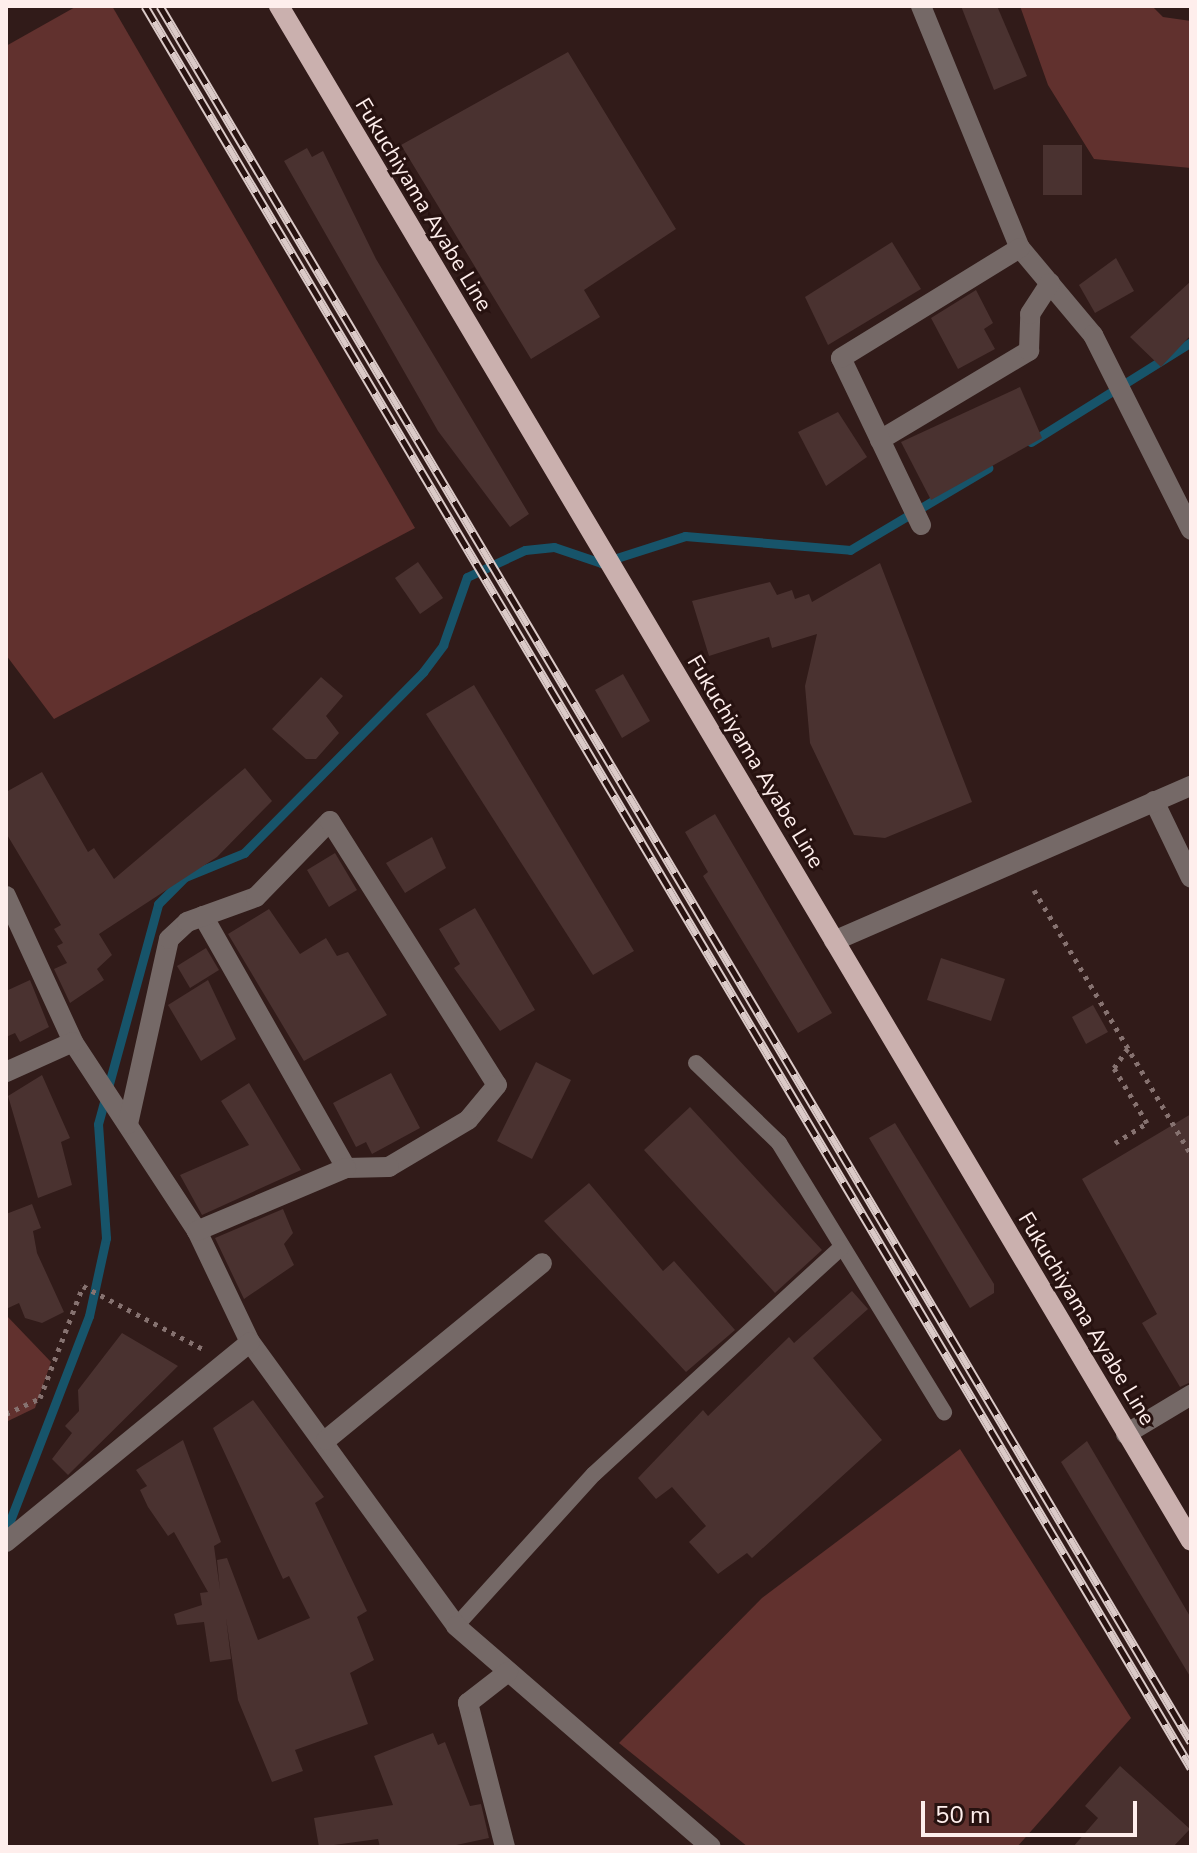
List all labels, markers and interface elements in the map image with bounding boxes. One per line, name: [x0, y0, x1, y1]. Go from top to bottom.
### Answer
street label: Fukuchiyama Ayabe Line: [349, 94, 497, 316]
street label: Fukuchiyama Ayabe Line: [681, 651, 829, 873]
street label: Fukuchiyama Ayabe Line: [1012, 1208, 1160, 1430]
scale bar: [925, 1785, 1141, 1835]
text: 50 m: [935, 1799, 991, 1831]

